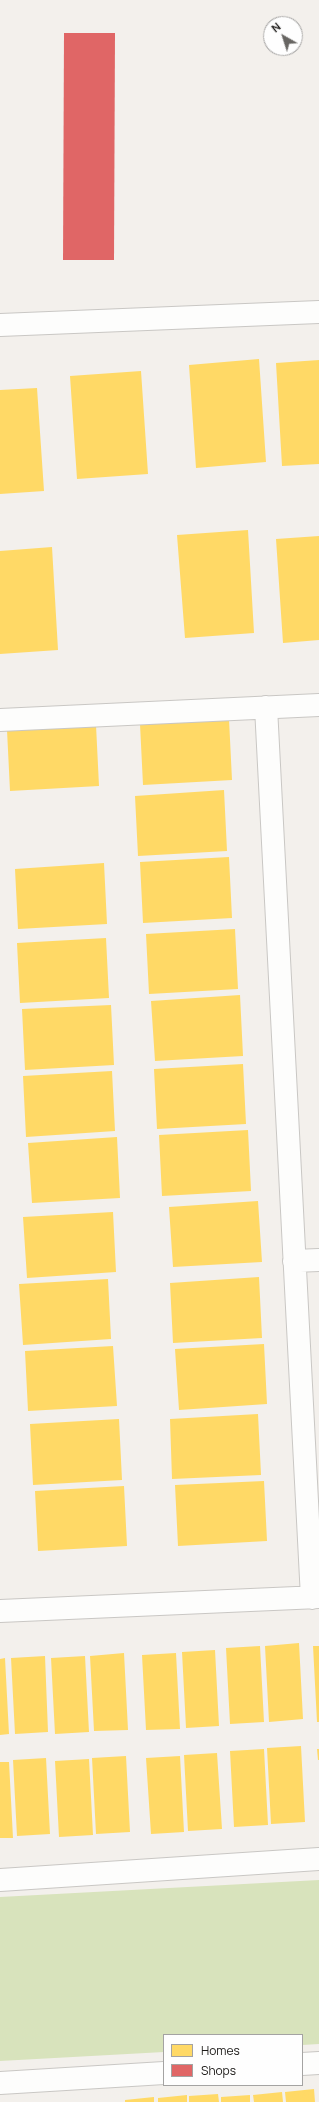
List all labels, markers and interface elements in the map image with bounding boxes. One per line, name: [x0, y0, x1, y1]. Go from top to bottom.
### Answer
north arrow: [263, 16, 303, 56]
text: N: [268, 19, 284, 35]
legend: [163, 2034, 303, 2086]
text: Homes: [201, 2042, 240, 2059]
text: Shops: [201, 2062, 236, 2079]

